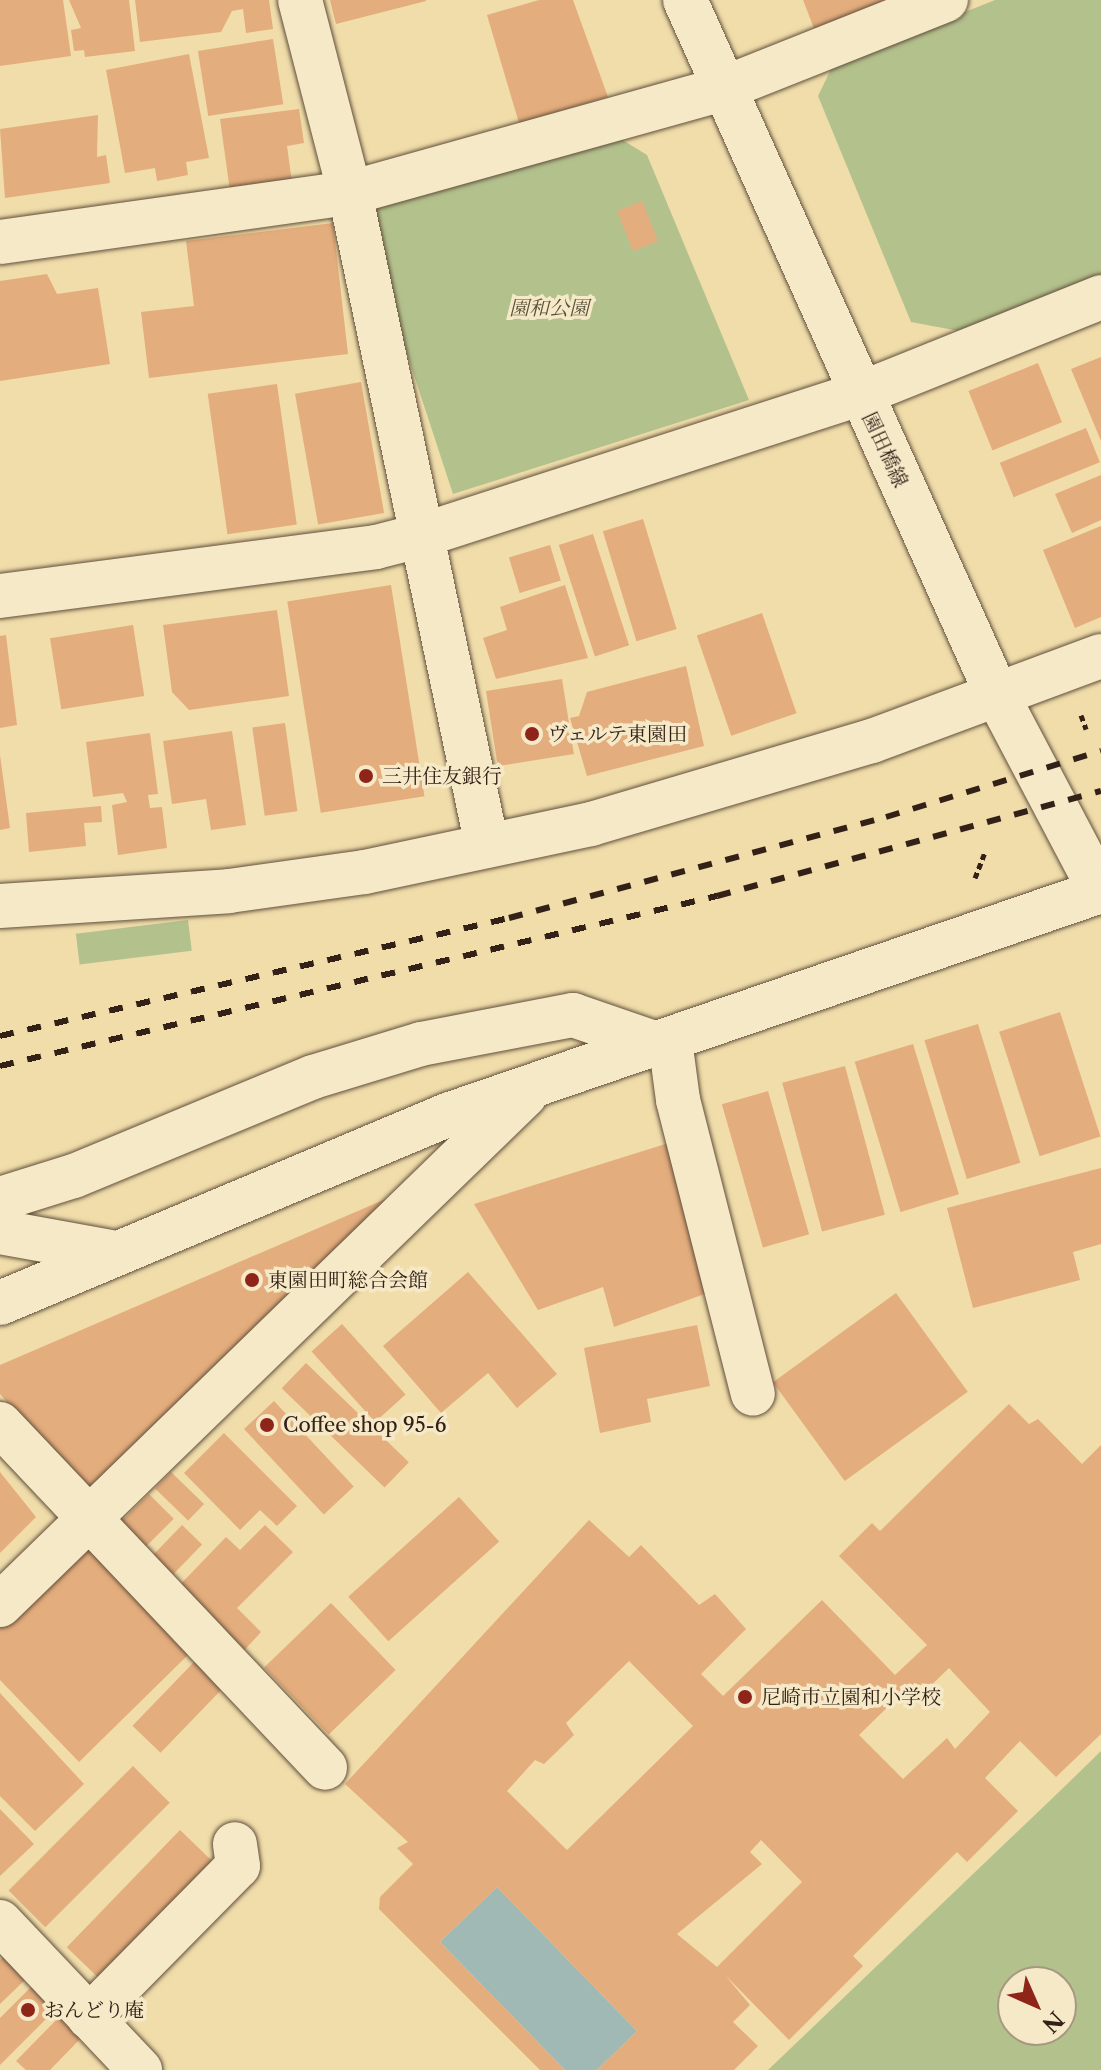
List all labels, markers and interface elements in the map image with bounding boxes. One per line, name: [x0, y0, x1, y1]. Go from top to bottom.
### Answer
park label: 園和公園: [509, 296, 589, 320]
street label: 園田橋線: [857, 409, 913, 491]
place label: ヴェルテ東園田: [548, 722, 688, 746]
marker: ヴェルテ東園田: [523, 725, 541, 743]
place label: 三井住友銀行: [382, 764, 502, 788]
marker: 三井住友銀行: [357, 767, 375, 785]
place label: 東園田町総合会館: [268, 1268, 428, 1292]
marker: 東園田町総合会館: [243, 1271, 261, 1289]
place label: Coffee shop 95-6: [283, 1413, 446, 1437]
marker: Coffee shop 95-6: [258, 1416, 276, 1434]
place label: 尼崎市立園和小学校: [761, 1685, 941, 1709]
marker: 尼崎市立園和小学校: [736, 1688, 754, 1706]
north arrow: [997, 1966, 1077, 2046]
place label: おんどり庵: [44, 1998, 144, 2022]
marker: おんどり庵: [19, 2001, 37, 2019]
text: N: [1037, 2006, 1069, 2038]

